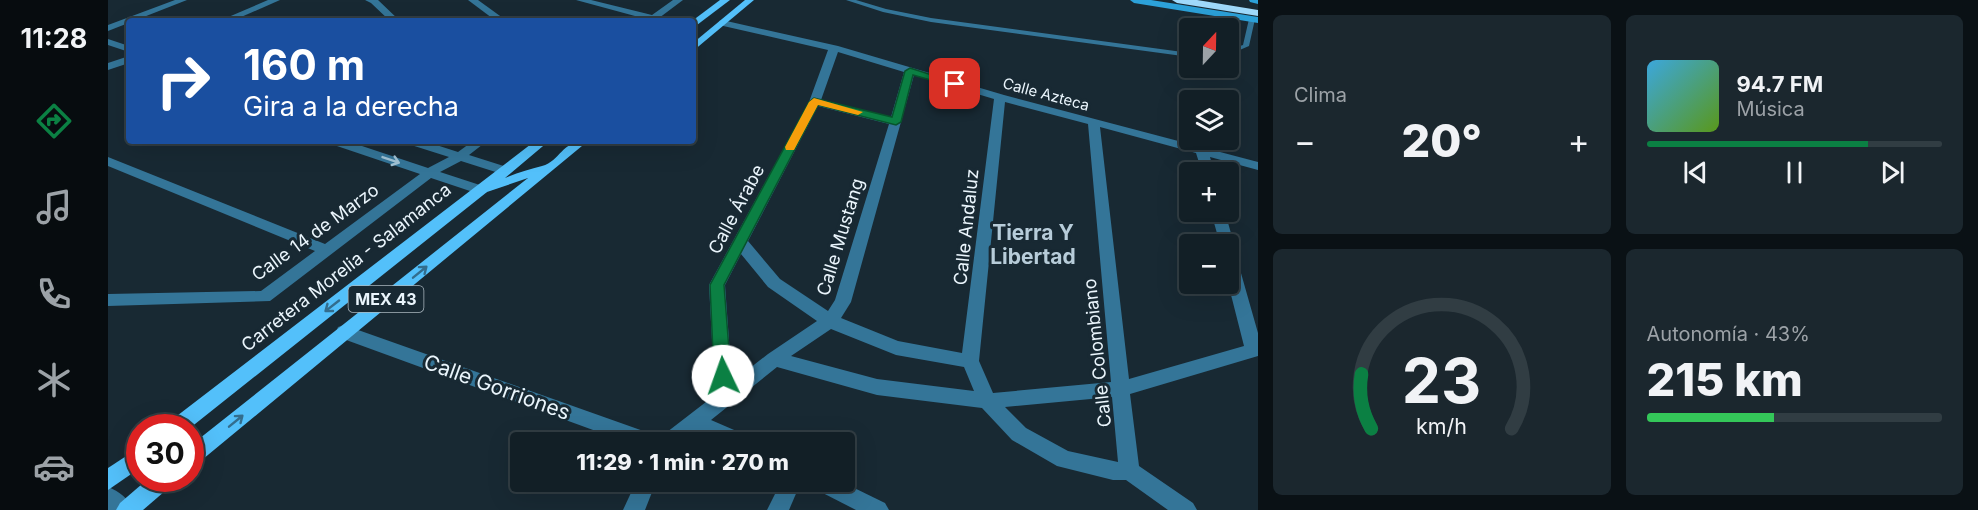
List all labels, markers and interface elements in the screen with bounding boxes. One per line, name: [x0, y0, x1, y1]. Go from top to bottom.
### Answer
north arrow: [1179, 18, 1239, 78]
map controls: [1179, 18, 1239, 294]
text: 11:28: [21, 22, 87, 55]
text: 160 m: [243, 39, 365, 90]
icon: right: [144, 42, 222, 120]
pin: [929, 58, 980, 109]
icon: arrive: [938, 67, 971, 100]
text: 94.7 FM: [1737, 71, 1823, 97]
street label: Calle Azteca: [1001, 73, 1091, 115]
text: Clima: [1294, 83, 1347, 107]
text: Gira a la derecha: [243, 90, 459, 123]
button: layers: [1179, 90, 1239, 150]
text: Música: [1737, 97, 1805, 121]
icon: directions: [33, 100, 75, 142]
text: 20°: [1401, 113, 1482, 168]
text: −: [1294, 121, 1316, 161]
text: +: [1568, 121, 1589, 161]
one-way arrow: [381, 155, 400, 166]
icon: previous: [1679, 156, 1712, 189]
icon: pause: [1778, 156, 1811, 189]
icon: next: [1876, 156, 1909, 189]
street label: Calle Árabe: [703, 160, 768, 257]
button: +: [1179, 162, 1239, 222]
street label: Calle Andaluz: [949, 168, 983, 286]
street label: Calle Mustang: [812, 176, 868, 298]
street label: Carretera Morelia - Salamanca: [237, 179, 455, 355]
street label: Calle 14 de Marzo: [247, 179, 383, 285]
icon: music: [33, 186, 75, 228]
district label: Tierra Y Libertad: [990, 220, 1076, 269]
button: −: [1179, 234, 1239, 294]
one-way arrow: [412, 265, 428, 278]
icon: phone: [33, 273, 75, 315]
street label: Calle Colombiano: [1079, 278, 1115, 428]
road number: MEX 43: [348, 286, 424, 312]
one-way arrow: [324, 300, 340, 313]
text: Autonomía · 43%: [1647, 322, 1810, 346]
text: 23: [1402, 343, 1482, 418]
position arrow: [691, 344, 755, 408]
street label: Calle Gorriones: [421, 349, 573, 425]
text: 215 km: [1647, 352, 1803, 407]
icon: climate: [33, 359, 75, 401]
text: km/h: [1416, 413, 1467, 439]
speed limit sign: 30: [126, 414, 204, 492]
one-way arrow: [228, 414, 244, 427]
icon: car: [33, 446, 75, 488]
text: 11:29 · 1 min · 270 m: [576, 449, 789, 475]

